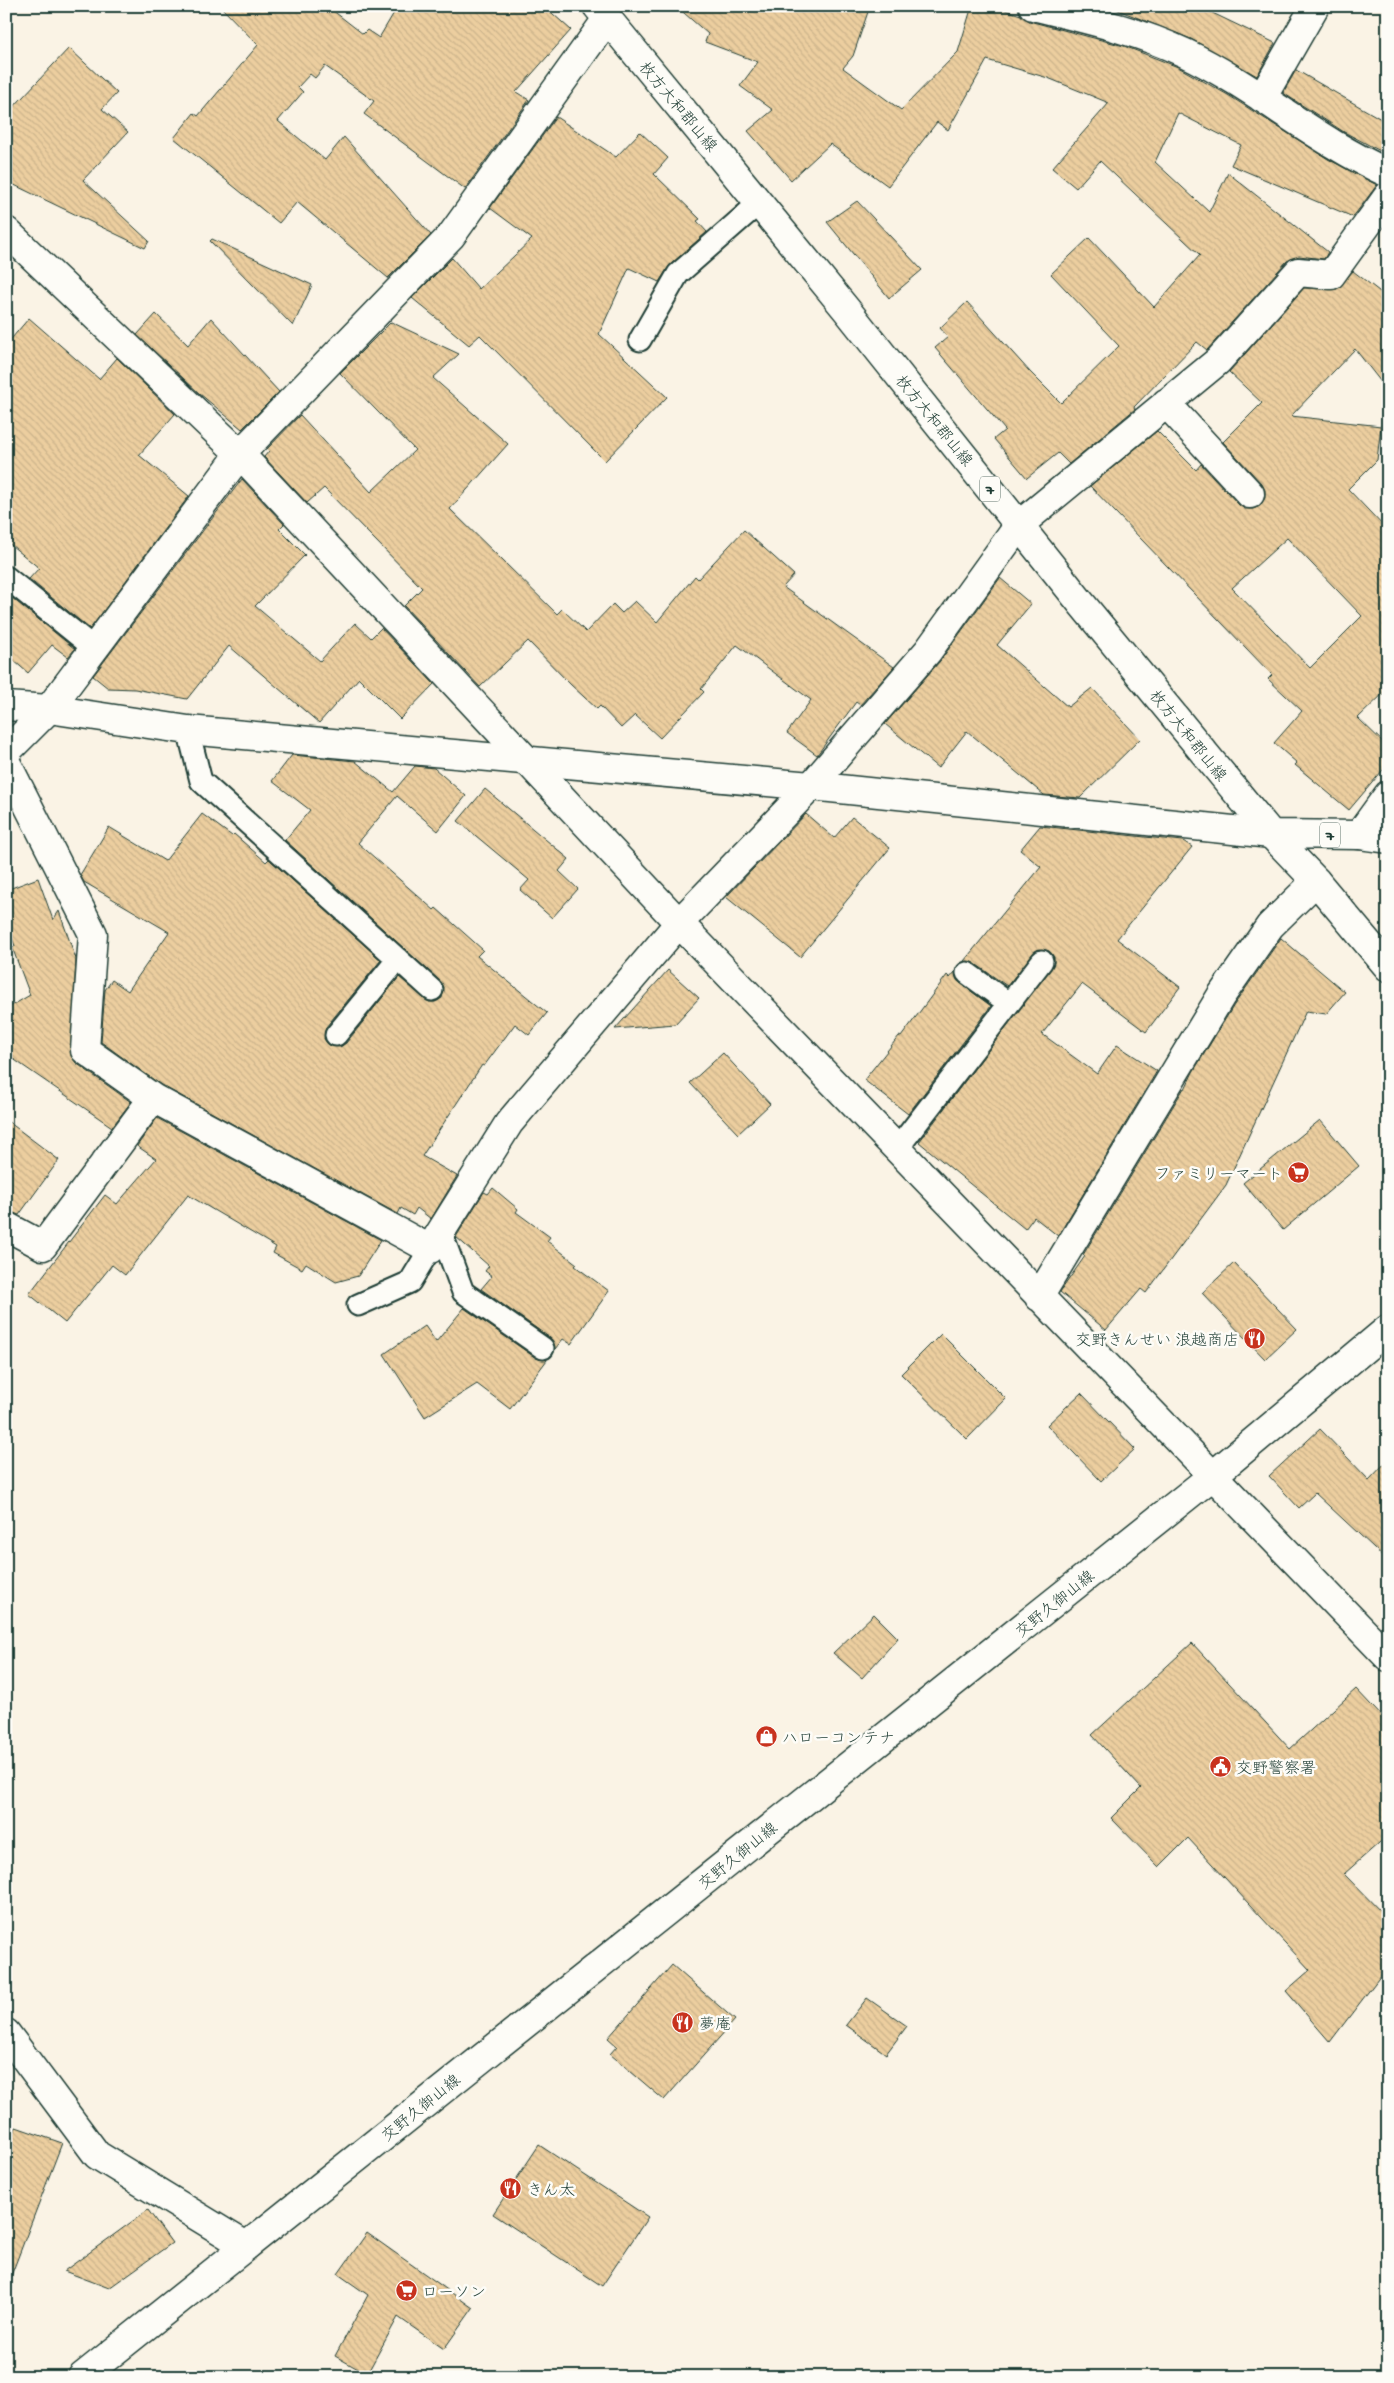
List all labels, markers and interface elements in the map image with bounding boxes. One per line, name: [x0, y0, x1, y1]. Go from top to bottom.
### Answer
street label: 枚方大和郡山線: [633, 58, 721, 157]
street label: 枚方大和郡山線: [890, 371, 976, 472]
road number: 7: [980, 476, 1000, 502]
street label: 枚方大和郡山線: [1144, 686, 1230, 787]
road number: 7: [1320, 822, 1340, 848]
supermarket icon: ファミリーマート: [1287, 1161, 1311, 1185]
place label: ファミリーマート: [1155, 1167, 1283, 1186]
restaurant icon: 交野きんせい 浪越商店: [1243, 1327, 1267, 1351]
place label: 交野きんせい 浪越商店: [1075, 1332, 1239, 1352]
street label: 交野久御山線: [1012, 1567, 1099, 1643]
shop icon: ハローコンテナ: [754, 1725, 778, 1749]
place label: ハローコンテナ: [782, 1731, 895, 1750]
public building icon: 交野警察署: [1208, 1755, 1232, 1779]
place label: 交野警察署: [1236, 1759, 1316, 1780]
street label: 交野久御山線: [695, 1819, 782, 1895]
restaurant icon: 夢庵: [671, 2011, 695, 2035]
place label: 夢庵: [699, 2015, 731, 2036]
street label: 交野久御山線: [378, 2071, 465, 2147]
restaurant icon: きん太: [499, 2177, 523, 2201]
place label: きん太: [527, 2182, 575, 2202]
supermarket icon: ローソン: [394, 2279, 418, 2303]
place label: ローソン: [422, 2285, 486, 2304]

